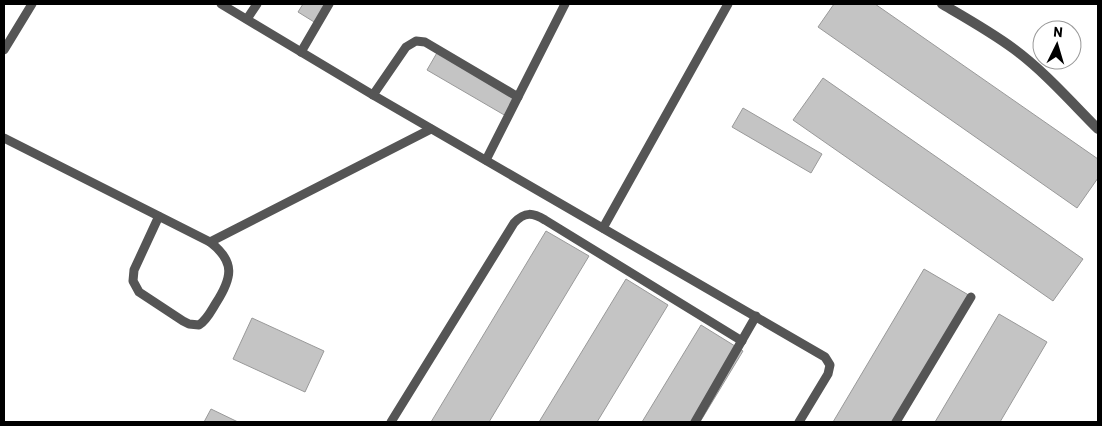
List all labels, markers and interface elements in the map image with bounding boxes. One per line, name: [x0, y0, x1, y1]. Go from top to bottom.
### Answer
north arrow: [1032, 20, 1082, 70]
text: N: [1053, 23, 1064, 40]

